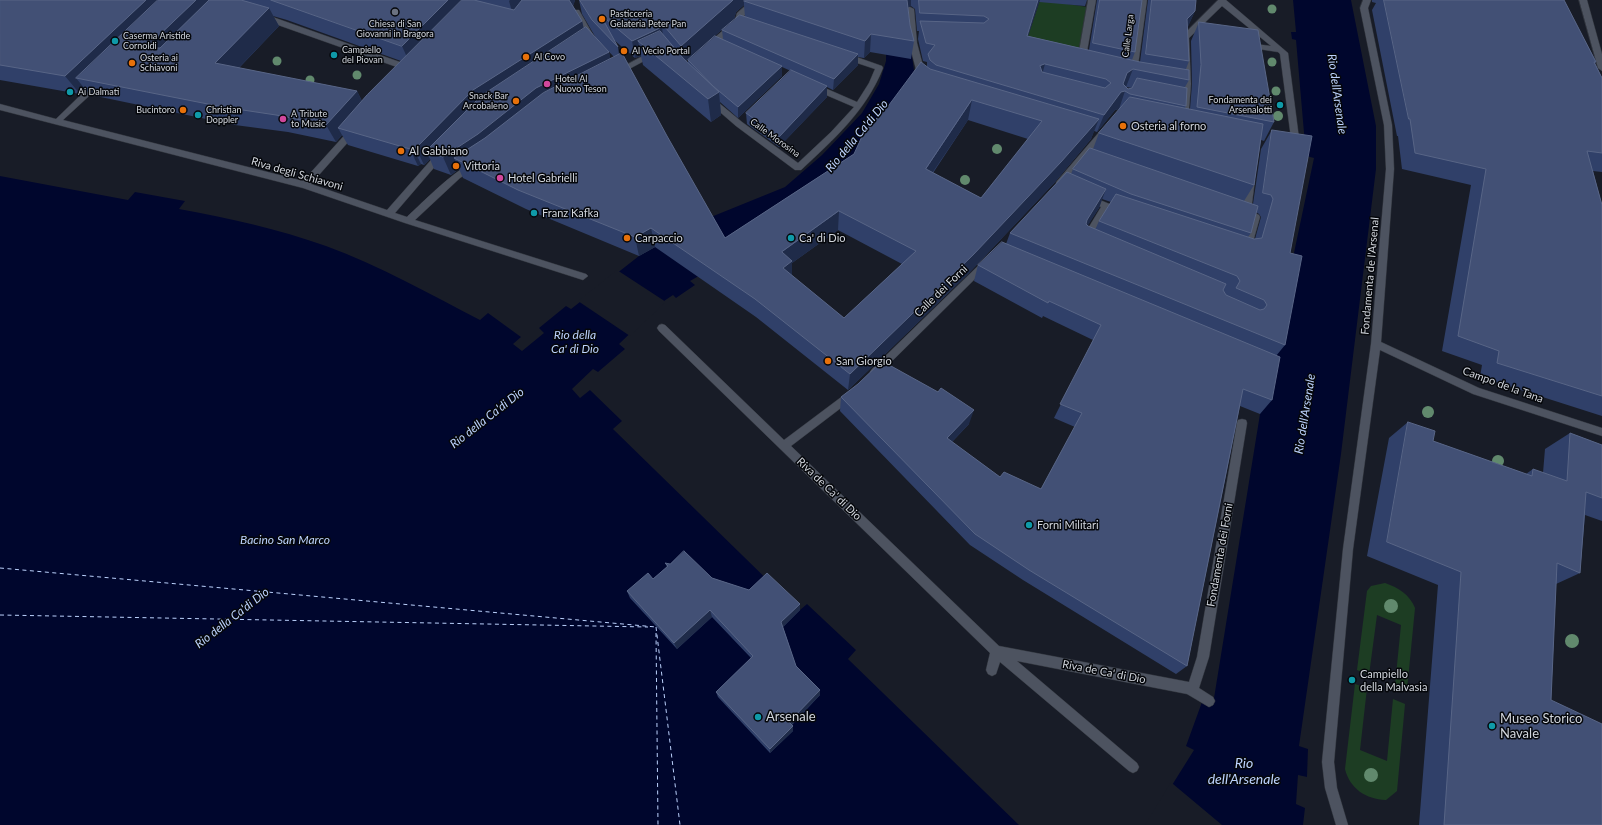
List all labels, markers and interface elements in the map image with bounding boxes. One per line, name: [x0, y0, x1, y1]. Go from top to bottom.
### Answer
marker: Chiesa di San Giovanni in Bragora: [390, 7, 400, 17]
place label: Pasticceria Gelateria Peter Pan: [610, 9, 686, 30]
marker: Pasticceria Gelateria Peter Pan: [597, 14, 607, 24]
street label: Calle Larga: [1120, 14, 1136, 58]
place label: Chiesa di San Giovanni in Bragora: [356, 19, 434, 40]
place label: Caserma Aristide Cornoldi: [123, 31, 190, 52]
marker: Caserma Aristide Cornoldi: [110, 36, 120, 46]
place label: Campiello del Piovan: [342, 45, 383, 66]
marker: Al Vecio Portal: [619, 46, 629, 56]
place label: Al Vecio Portal: [632, 46, 690, 56]
marker: Campiello del Piovan: [329, 50, 339, 60]
marker: Al Covo: [521, 52, 531, 62]
place label: Al Covo: [534, 52, 565, 62]
place label: Osteria ai Schiavoni: [140, 53, 178, 74]
water label: Rio dell'Arsenale: [1324, 53, 1350, 135]
marker: Osteria ai Schiavoni: [127, 58, 137, 68]
place label: Hotel Al Nuovo Teson: [555, 74, 607, 95]
marker: Hotel Al Nuovo Teson: [542, 79, 552, 89]
marker: Ai Dalmati: [65, 87, 75, 97]
place label: Ai Dalmati: [78, 87, 119, 97]
place label: Snack Bar Arcobaleno: [463, 91, 508, 112]
place label: Fondamenta dei Arsenalotti: [1209, 95, 1272, 116]
marker: Snack Bar Arcobaleno: [511, 96, 521, 106]
water label: Rio della Ca'di Dio: [823, 97, 891, 175]
marker: Fondamenta dei Arsenalotti: [1275, 100, 1285, 110]
place label: Bucintoro: [136, 105, 175, 115]
marker: Bucintoro: [178, 105, 188, 115]
place label: Christian Doppler: [206, 105, 241, 126]
place label: A Tribute to Music: [291, 109, 327, 130]
marker: Christian Doppler: [193, 110, 203, 120]
marker: A Tribute to Music: [278, 114, 288, 124]
street label: Calle Morosina: [748, 116, 802, 160]
place label: Osteria al forno: [1131, 119, 1206, 133]
marker: Osteria al forno: [1118, 121, 1128, 131]
place label: Al Gabbiano: [409, 144, 468, 158]
marker: Al Gabbiano: [396, 146, 406, 156]
street label: Riva degli Schiavoni: [250, 155, 344, 193]
place label: Vittoria: [464, 159, 500, 173]
marker: Vittoria: [451, 161, 461, 171]
place label: Hotel Gabrielli: [508, 171, 577, 185]
marker: Hotel Gabrielli: [495, 173, 505, 183]
place label: Franz Kafka: [542, 206, 599, 220]
marker: Franz Kafka: [529, 208, 539, 218]
street label: Fondamenta de l'Arsenal: [1358, 217, 1382, 335]
place label: Carpaccio: [635, 231, 683, 245]
place label: Ca' di Dio: [799, 231, 846, 245]
marker: Carpaccio: [622, 233, 632, 243]
marker: Ca' di Dio: [786, 233, 796, 243]
street label: Calle dei Forni: [912, 262, 970, 320]
water label: Rio della Ca' di Dio: [551, 328, 599, 356]
place label: San Giorgio: [836, 354, 892, 368]
marker: San Giorgio: [823, 356, 833, 366]
street label: Campo de la Tana: [1461, 364, 1545, 406]
water label: Rio dell'Arsenale: [1292, 373, 1318, 455]
water label: Rio della Ca'di Dio: [447, 385, 527, 451]
street label: Riva de Ca' di Dio: [794, 455, 864, 523]
street label: Fondamenta dei Forni: [1204, 502, 1236, 608]
place label: Forni Militari: [1037, 518, 1099, 532]
marker: Forni Militari: [1024, 520, 1034, 530]
water label: Bacino San Marco: [240, 533, 330, 547]
water label: Rio della Ca'di Dio: [192, 585, 272, 651]
street label: Riva de Ca' di Dio: [1061, 657, 1147, 687]
place label: Campiello della Malvasia: [1360, 667, 1427, 693]
marker: Campiello della Malvasia: [1347, 675, 1357, 685]
place label: Arsenale: [766, 709, 816, 725]
place label: Museo Storico Navale: [1500, 711, 1582, 742]
marker: Arsenale: [753, 712, 763, 722]
marker: Museo Storico Navale: [1487, 721, 1497, 731]
water label: Rio dell'Arsenale: [1208, 755, 1280, 788]

